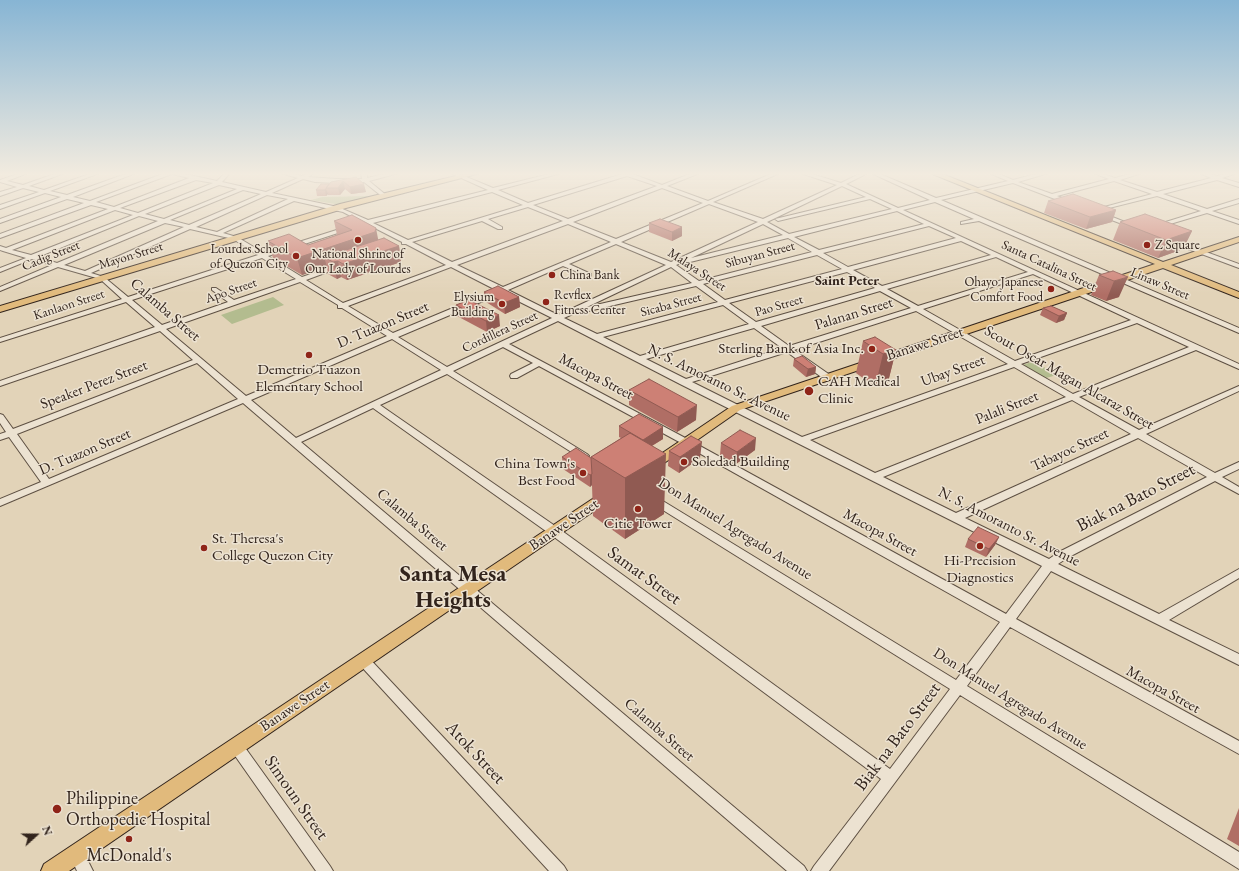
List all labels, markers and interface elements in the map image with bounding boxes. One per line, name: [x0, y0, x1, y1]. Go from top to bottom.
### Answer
marker: National Shrine of Our Lady of Lourdes: [353, 235, 363, 245]
street label: Cadig Street: [20, 237, 82, 275]
street label: Santa Catalina Street: [999, 237, 1099, 295]
place label: Z Square: [1155, 237, 1200, 253]
street label: Sibuyan Street: [723, 238, 797, 272]
street label: Mayon Street: [97, 239, 165, 273]
marker: Z Square: [1142, 240, 1152, 250]
place label: Lourdes School of Quezon City: [210, 241, 288, 272]
street label: Malaya Street: [665, 245, 729, 295]
place label: National Shrine of Our Lady of Lourdes: [305, 246, 411, 277]
marker: Lourdes School of Quezon City: [291, 251, 301, 261]
street label: Linaw Street: [1128, 265, 1192, 303]
place label: China Bank: [560, 267, 620, 283]
marker: China Bank: [547, 270, 557, 280]
district label: Saint Peter: [815, 273, 879, 289]
place label: Ohayo Japanese Comfort Food: [964, 274, 1043, 305]
street label: Calamba Street: [126, 275, 204, 345]
street label: Apo Street: [203, 275, 259, 307]
marker: Ohayo Japanese Comfort Food: [1046, 284, 1056, 294]
street label: Kanlaon Street: [32, 286, 106, 324]
place label: Revflex Fitness Center: [554, 287, 626, 318]
place label: Elysium Building: [451, 289, 494, 320]
street label: Sicaba Street: [639, 289, 703, 321]
street label: Pao Street: [753, 292, 805, 320]
street label: Palanan Street: [813, 294, 895, 334]
marker: Revflex Fitness Center: [541, 297, 551, 307]
street label: D. Tuazon Street: [334, 298, 432, 352]
marker: Elysium Building: [497, 299, 507, 309]
street label: Cordillera Street: [460, 308, 540, 356]
street label: Scout Oscar Magan Alcaraz Street: [981, 322, 1157, 434]
street label: Banawe Street: [884, 323, 966, 365]
place label: Sterling Bank of Asia Inc.: [718, 340, 864, 358]
street label: N. S. Amoranto Sr. Avenue: [645, 341, 793, 425]
marker: Sterling Bank of Asia Inc.: [867, 344, 877, 354]
marker: Demetrio Tuazon Elementary School: [304, 350, 314, 360]
street label: Macopa Street: [556, 350, 636, 404]
street label: Ubay Street: [919, 351, 987, 391]
street label: Speaker Perez Street: [38, 356, 150, 414]
place label: Demetrio Tuazon Elementary School: [255, 361, 363, 396]
place label: CAH Medical Clinic: [818, 373, 900, 408]
marker: CAH Medical Clinic: [803, 385, 815, 397]
street label: Palali Street: [973, 387, 1041, 429]
street label: Tabayoc Street: [1028, 424, 1112, 476]
street label: D. Tuazon Street: [36, 425, 134, 479]
place label: Soledad Building: [692, 453, 789, 471]
place label: China Town's Best Food: [494, 455, 575, 490]
marker: Soledad Building: [679, 457, 689, 467]
street label: Biak na Bato Street: [1073, 459, 1199, 537]
marker: China Town's Best Food: [578, 468, 588, 478]
street label: Don Manuel Agregado Avenue: [655, 474, 815, 584]
street label: N. S. Amoranto Sr. Avenue: [935, 483, 1083, 571]
street label: Calamba Street: [373, 485, 451, 555]
street label: Banawe Street: [526, 495, 602, 555]
marker: Citic Tower: [633, 504, 643, 514]
street label: Macopa Street: [840, 505, 920, 561]
place label: Citic Tower: [604, 515, 672, 533]
place label: St. Theresa's College Quezon City: [212, 530, 333, 565]
marker: Hi-Precision Diagnostics: [975, 541, 985, 551]
street label: Samat Street: [603, 542, 685, 610]
marker: St. Theresa's College Quezon City: [199, 543, 209, 553]
place label: Hi-Precision Diagnostics: [944, 552, 1016, 587]
district label: Santa Mesa Heights: [400, 561, 506, 615]
street label: Don Manuel Agregado Avenue: [930, 644, 1090, 754]
street label: Macopa Street: [1123, 662, 1203, 718]
street label: Banawe Street: [257, 676, 333, 736]
street label: Biak na Bato Street: [850, 679, 946, 795]
street label: Calamba Street: [620, 695, 698, 765]
street label: Atok Street: [440, 717, 510, 789]
street label: Simoun Street: [259, 752, 333, 844]
place label: Philippine Orthopedic Hospital: [66, 788, 210, 830]
marker: Philippine Orthopedic Hospital: [51, 803, 63, 815]
north arrow: [16, 815, 56, 855]
text: N: [39, 824, 55, 837]
marker: McDonald's: [124, 834, 134, 844]
place label: McDonald's: [86, 845, 172, 867]

